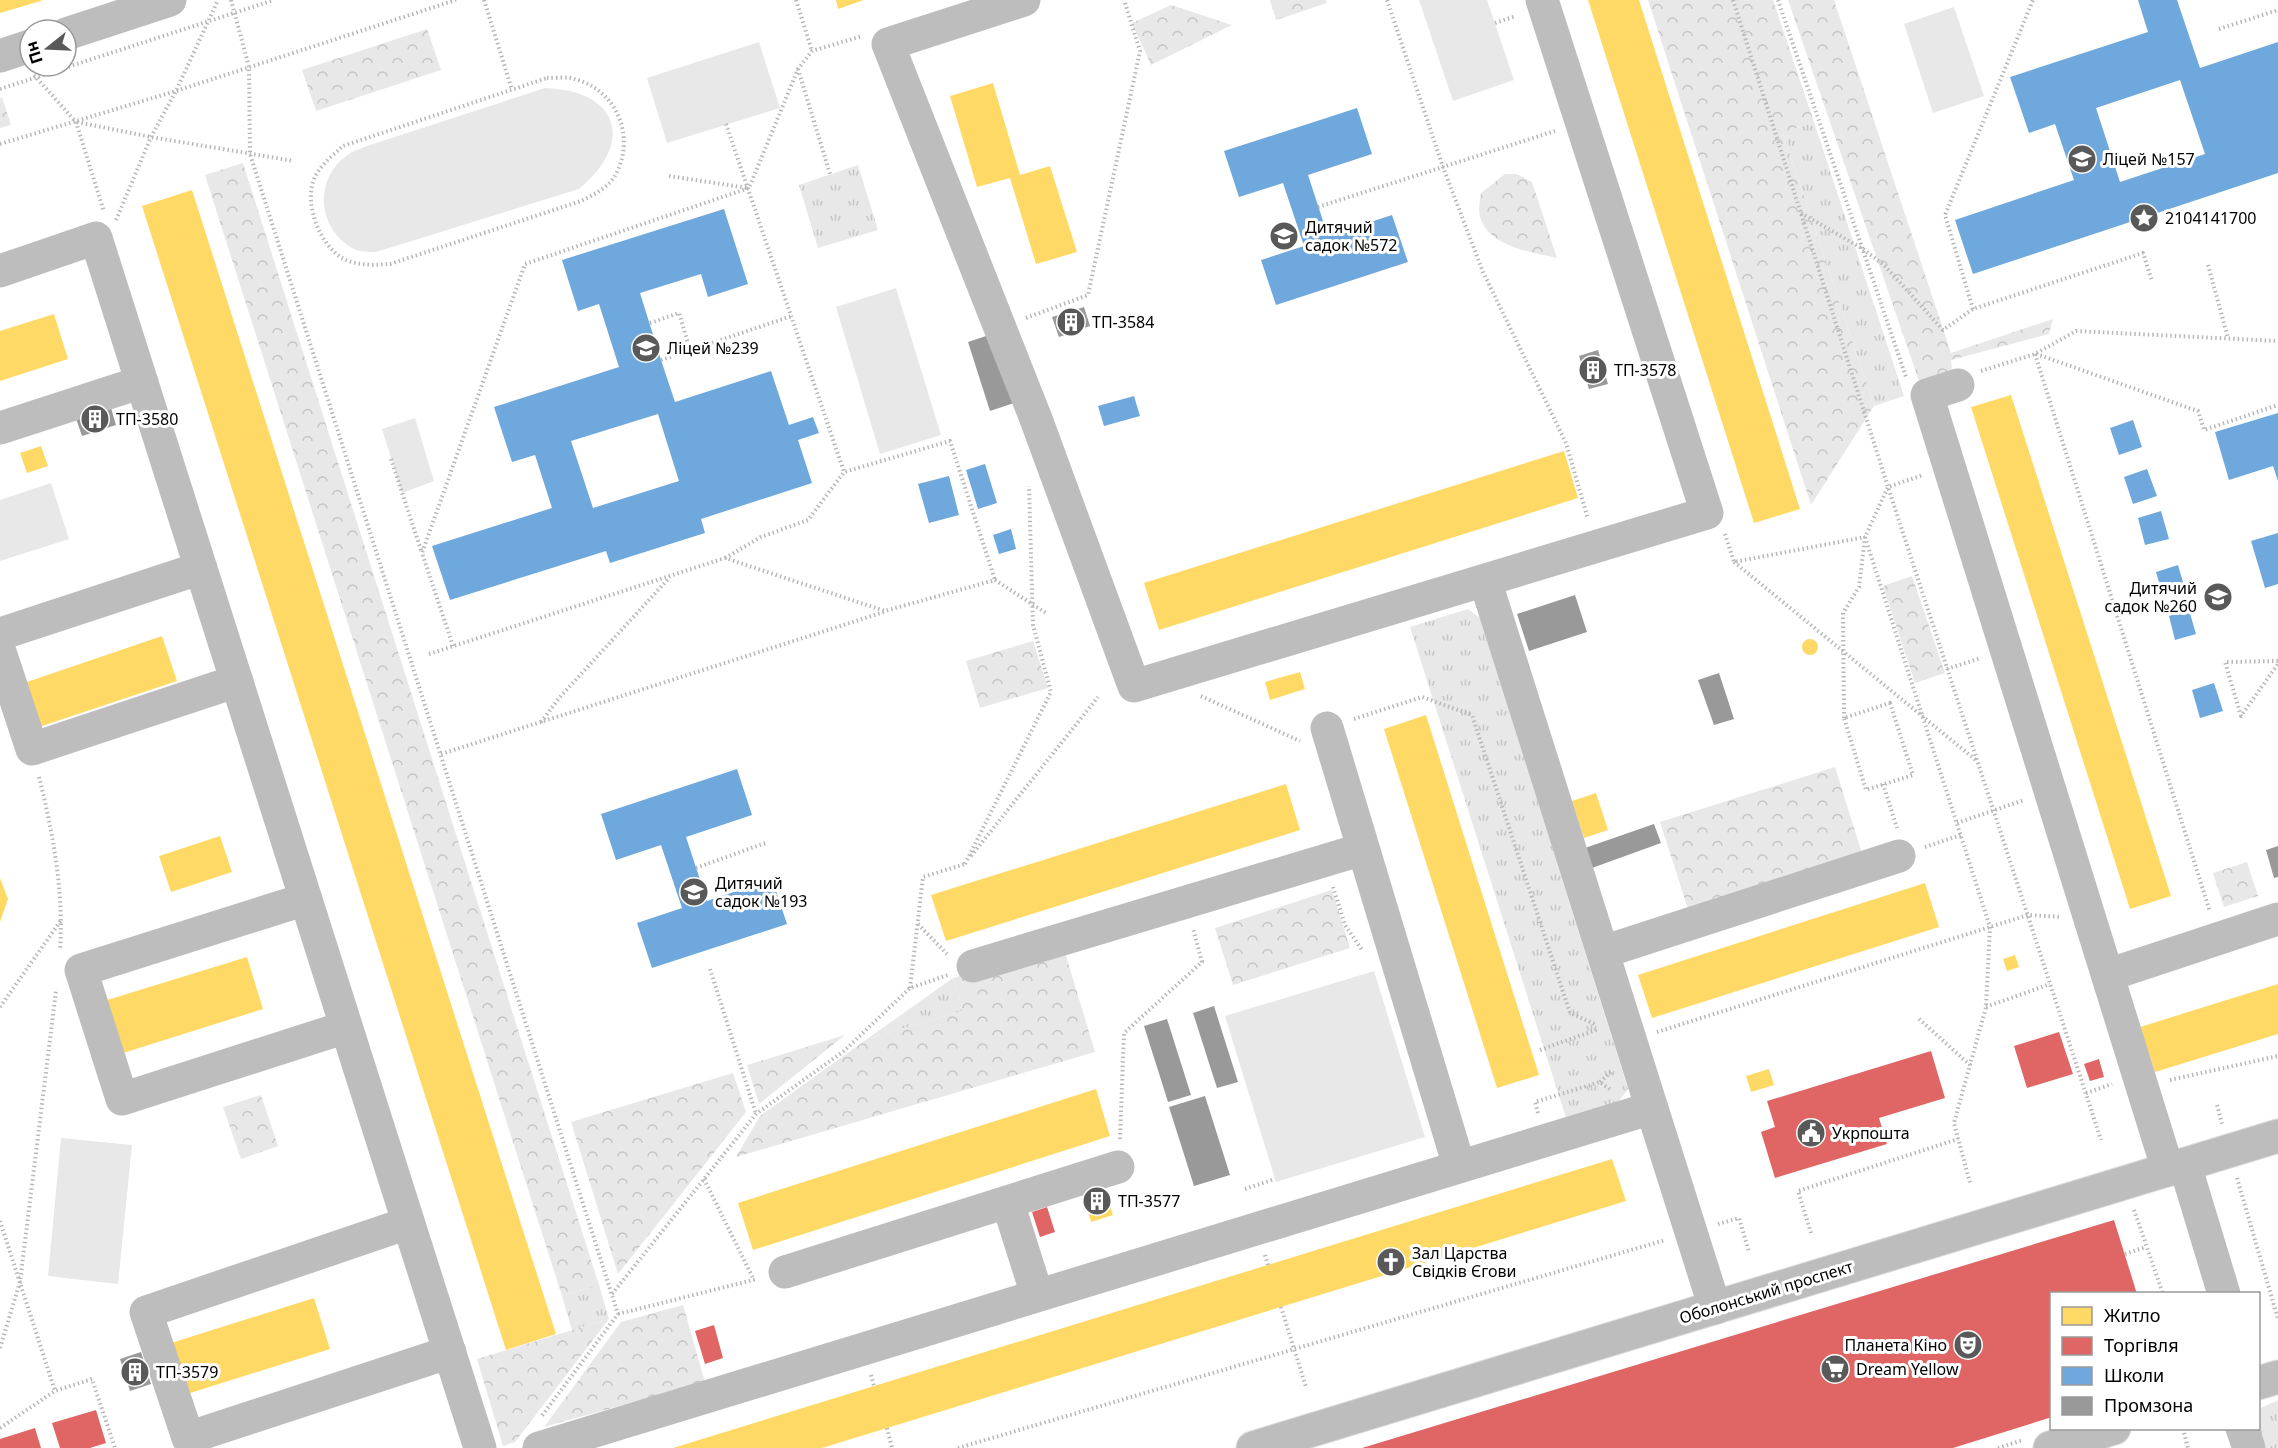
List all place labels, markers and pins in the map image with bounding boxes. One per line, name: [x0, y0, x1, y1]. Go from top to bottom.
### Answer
school or university icon: Ліцей №157: [2066, 143, 2098, 175]
place label: Ліцей №157: [2103, 148, 2195, 170]
place icon: 2104141700: [2128, 202, 2160, 234]
place label: 2104141700: [2165, 207, 2257, 229]
place label: Дитячий садок №572: [1305, 216, 1397, 256]
school or university icon: Дитячий садок №572: [1268, 220, 1300, 252]
building icon: ТП-3584: [1055, 306, 1087, 338]
place label: ТП-3584: [1092, 311, 1154, 333]
school or university icon: Ліцей №239: [630, 332, 662, 364]
place label: Ліцей №239: [667, 337, 759, 359]
building icon: ТП-3578: [1577, 354, 1609, 386]
place label: ТП-3578: [1614, 359, 1676, 381]
building icon: ТП-3580: [79, 403, 111, 435]
place label: ТП-3580: [116, 408, 178, 430]
place label: Дитячий садок №260: [2105, 577, 2197, 617]
school or university icon: Дитячий садок №260: [2202, 581, 2234, 613]
place label: Дитячий садок №193: [715, 872, 807, 912]
school or university icon: Дитячий садок №193: [678, 876, 710, 908]
public building icon: Укрпошта: [1795, 1117, 1827, 1149]
place label: Укрпошта: [1832, 1122, 1910, 1144]
building icon: ТП-3577: [1081, 1185, 1113, 1217]
place label: ТП-3577: [1118, 1190, 1180, 1212]
place label: Зал Царства Свідків Єгови: [1412, 1242, 1516, 1282]
church icon: Зал Царства Свідків Єгови: [1375, 1246, 1407, 1278]
theatre icon: Планета Кіно: [1952, 1329, 1984, 1361]
place label: Планета Кіно: [1845, 1334, 1947, 1356]
supermarket icon: Dream Yellow: [1819, 1353, 1851, 1385]
building icon: ТП-3579: [119, 1356, 151, 1388]
place label: Dream Yellow: [1856, 1358, 1959, 1380]
place label: ТП-3579: [156, 1361, 218, 1383]

